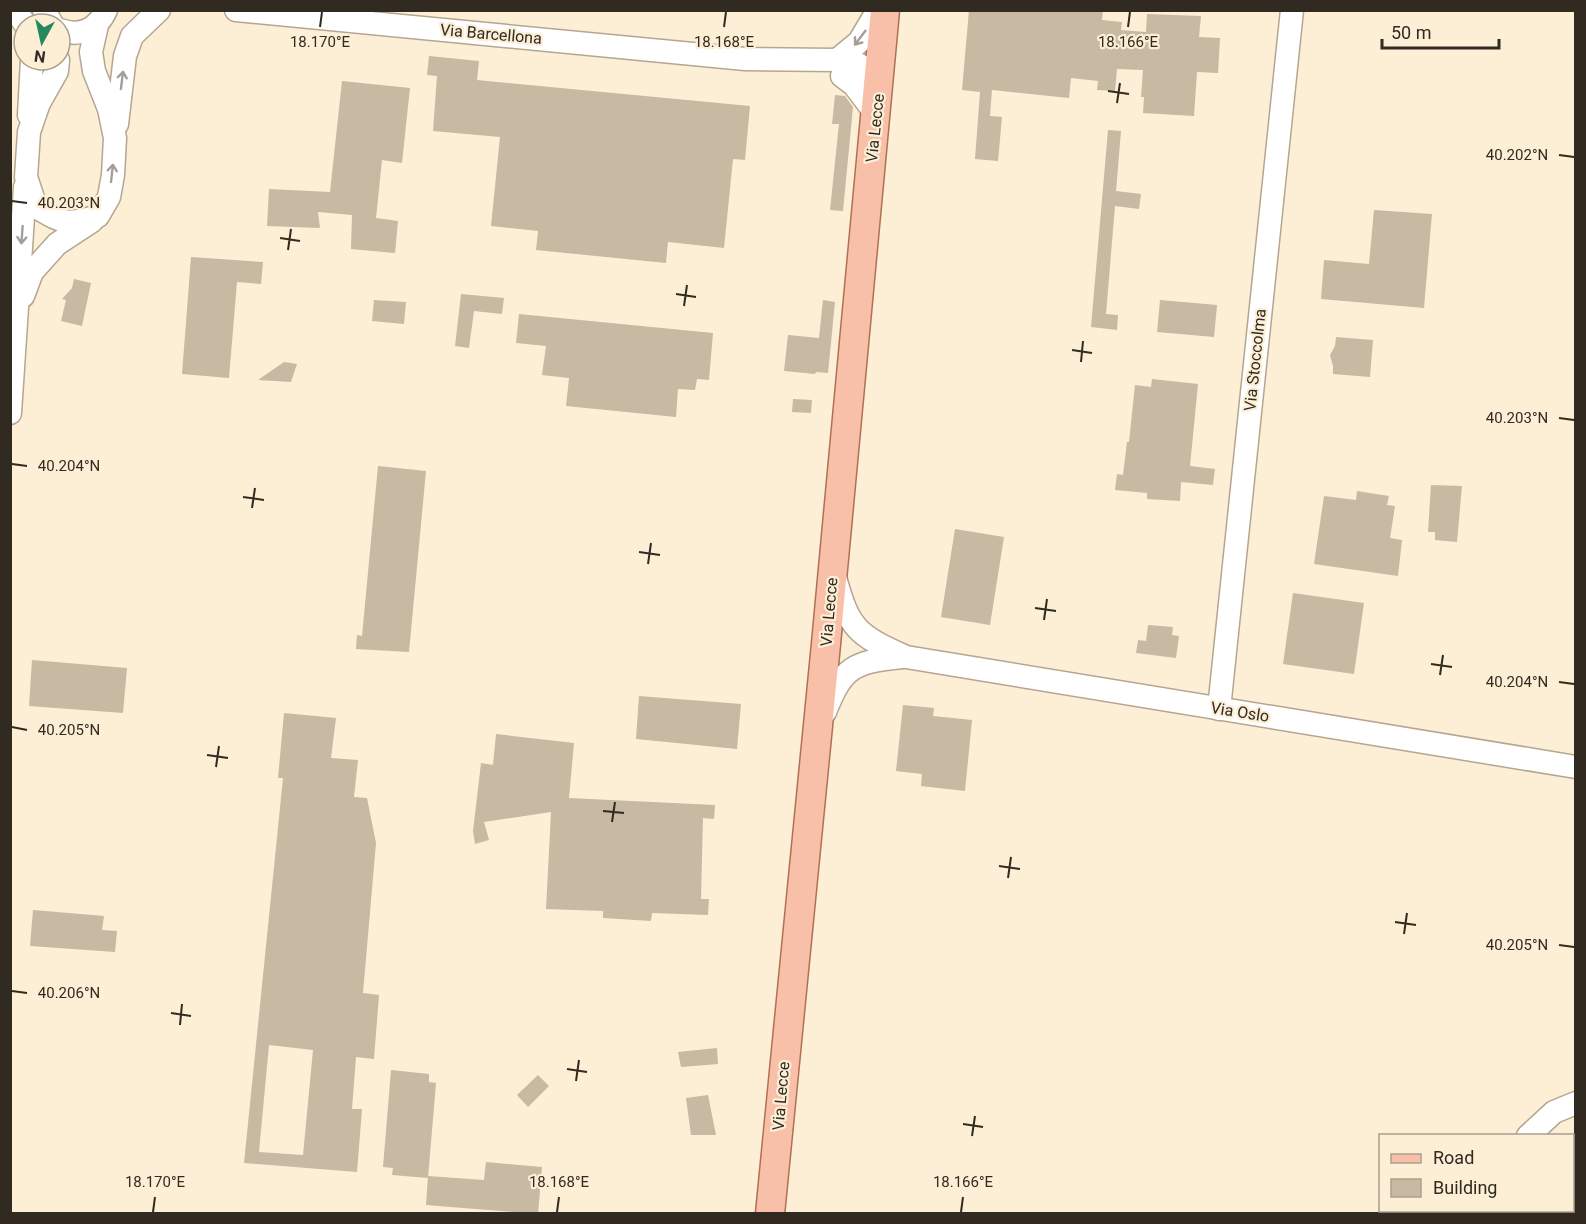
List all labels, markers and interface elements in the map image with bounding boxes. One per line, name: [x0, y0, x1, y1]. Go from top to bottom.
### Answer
north arrow: [12, 12, 72, 72]
scale bar: [1382, 12, 1499, 50]
street label: Via Barcellona: [439, 20, 543, 48]
text: 50 m: [1391, 22, 1431, 43]
one-way arrow: [854, 29, 867, 45]
text: 18.170°E: [290, 33, 351, 51]
text: 18.168°E: [694, 33, 755, 51]
text: 18.166°E: [1098, 33, 1159, 51]
text: N: [33, 46, 47, 67]
one-way arrow: [117, 70, 128, 90]
street label: Via Lecce: [862, 93, 888, 163]
text: 40.202°N: [1486, 146, 1548, 164]
one-way arrow: [107, 163, 118, 183]
text: 40.203°N: [38, 194, 100, 212]
one-way arrow: [16, 225, 27, 245]
street label: Via Stoccolma: [1240, 308, 1270, 412]
text: 40.203°N: [1486, 409, 1548, 427]
text: 40.204°N: [38, 457, 100, 475]
street label: Via Lecce: [817, 577, 841, 647]
text: 40.204°N: [1486, 673, 1548, 691]
street label: Via Oslo: [1209, 698, 1271, 726]
text: 40.205°N: [38, 721, 100, 739]
text: 40.205°N: [1486, 936, 1548, 954]
text: 40.206°N: [38, 984, 100, 1002]
street label: Via Lecce: [769, 1061, 793, 1131]
legend: [1379, 1134, 1574, 1212]
text: Road: [1433, 1147, 1474, 1168]
text: 18.170°E: [125, 1173, 186, 1191]
text: 18.168°E: [529, 1173, 590, 1191]
text: 18.166°E: [933, 1173, 994, 1191]
text: Building: [1433, 1177, 1497, 1198]

